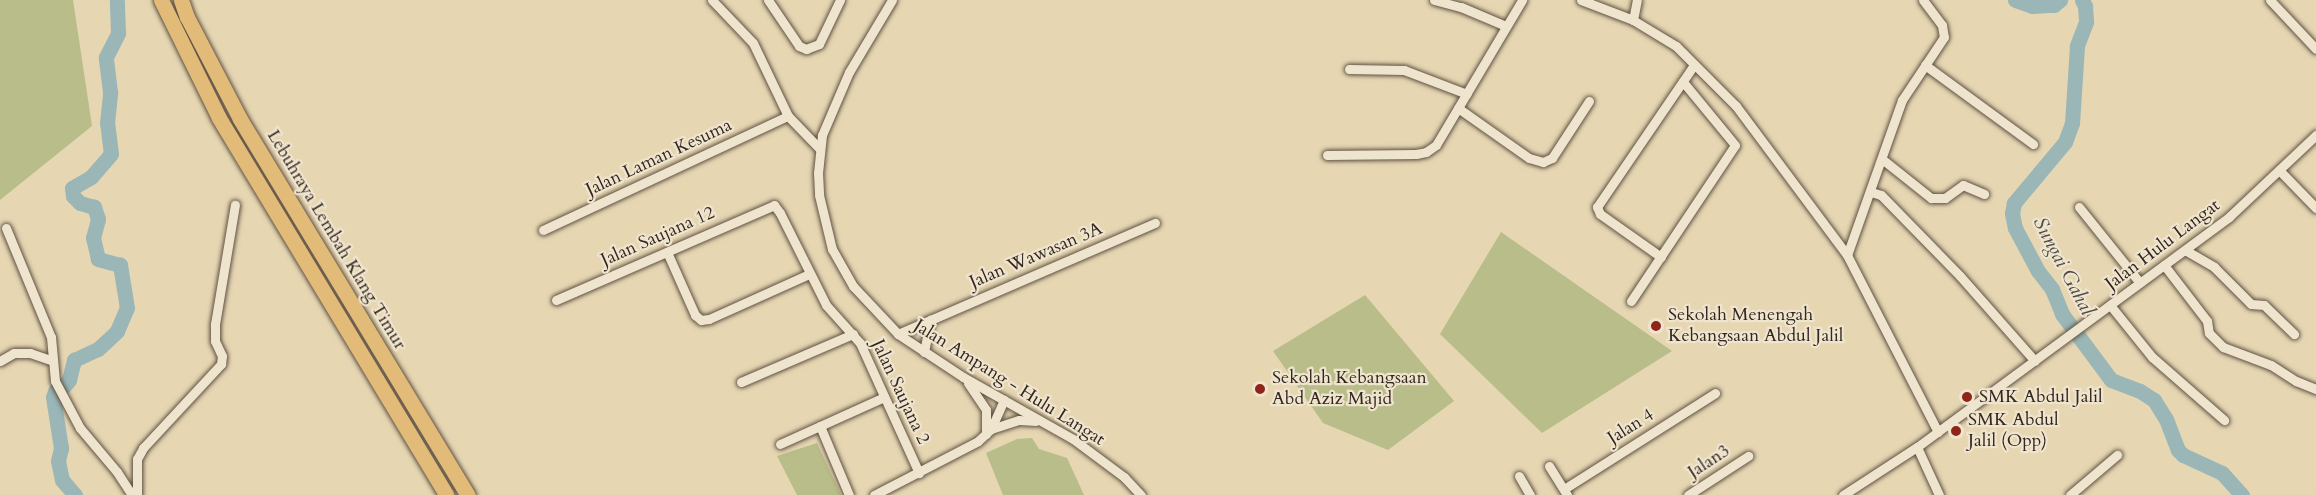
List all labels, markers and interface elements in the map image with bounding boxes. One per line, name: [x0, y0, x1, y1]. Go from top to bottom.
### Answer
street label: Jalan Laman Kesuma: [583, 115, 735, 201]
street label: Lebuhraya Lembah Klang Timur: [262, 126, 410, 354]
street label: Jalan Hulu Langat: [2101, 195, 2225, 295]
street label: Jalan Saujana 12: [598, 202, 718, 272]
water label: Sungai Gahal: [2028, 213, 2100, 319]
street label: Jalan Wawasan 3A: [966, 218, 1106, 294]
place label: Sekolah Menengah Kebangsaan Abdul Jalil: [1668, 305, 1843, 348]
street label: Jalan Ampang - Hulu Langat: [909, 315, 1109, 451]
marker: Sekolah Menengah Kebangsaan Abdul Jalil: [1649, 319, 1663, 333]
street label: Jalan Saujana 2: [866, 336, 934, 448]
place label: Sekolah Kebangsaan Abd Aziz Majid: [1272, 368, 1427, 410]
marker: Sekolah Kebangsaan Abd Aziz Majid: [1253, 382, 1267, 396]
place label: SMK Abdul Jalil: [1979, 386, 2103, 408]
marker: SMK Abdul Jalil: [1960, 390, 1974, 404]
street label: Jalan 4: [1604, 404, 1658, 450]
place label: SMK Abdul Jalil (Opp): [1968, 410, 2059, 452]
marker: SMK Abdul Jalil (Opp): [1949, 424, 1963, 438]
street label: Jalan3: [1684, 441, 1734, 483]

